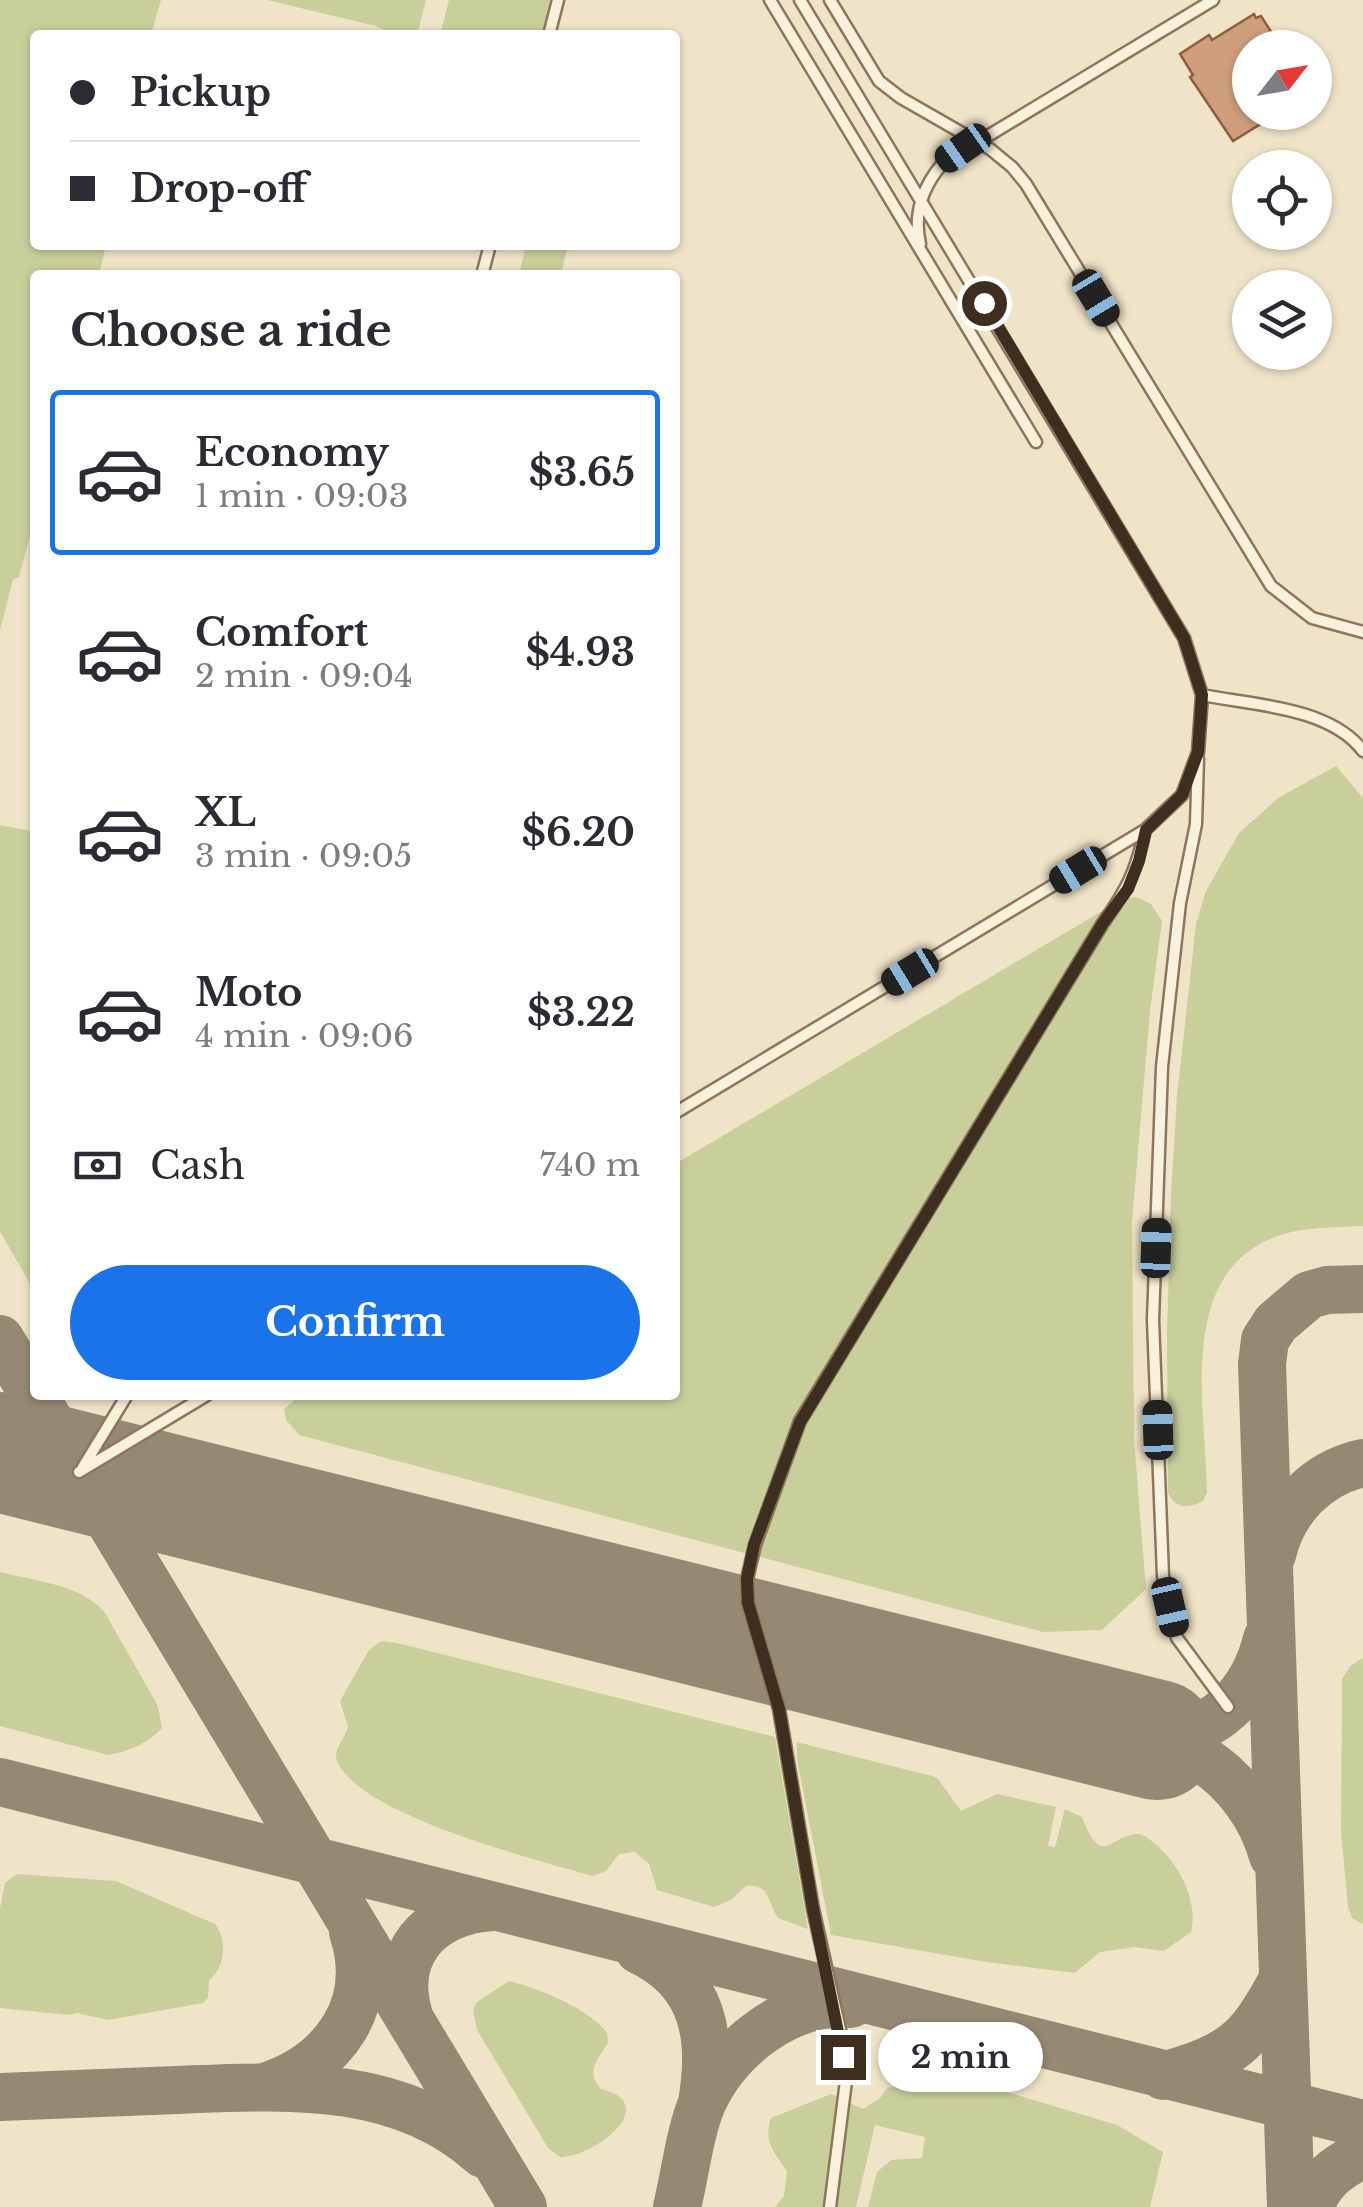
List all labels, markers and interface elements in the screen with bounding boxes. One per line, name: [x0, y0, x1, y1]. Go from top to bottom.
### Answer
north arrow: [1232, 30, 1332, 130]
map controls: [1232, 30, 1332, 370]
text: Pickup: [130, 69, 271, 116]
car: [930, 119, 996, 177]
button: locate: [1232, 150, 1332, 250]
text: Drop-off: [130, 165, 307, 212]
car: [1068, 265, 1124, 331]
button: layers: [1232, 270, 1332, 370]
route start: [962, 281, 1007, 326]
text: Choose a ride: [70, 302, 392, 358]
icon: car: [75, 428, 165, 518]
text: Economy: [195, 429, 389, 476]
text: $3.65: [529, 449, 635, 496]
text: 1 min · 09:03: [195, 476, 408, 516]
icon: car: [75, 608, 165, 698]
text: Comfort: [195, 609, 368, 656]
text: $4.93: [526, 629, 635, 676]
text: 2 min · 09:04: [195, 656, 413, 696]
icon: car: [75, 788, 165, 878]
text: XL: [195, 789, 256, 836]
text: $6.20: [522, 809, 635, 856]
text: 3 min · 09:05: [195, 836, 412, 876]
car: [1045, 842, 1111, 898]
car: [877, 944, 943, 1000]
icon: car: [75, 968, 165, 1058]
text: Moto: [195, 969, 302, 1016]
text: $3.22: [527, 989, 635, 1036]
text: 4 min · 09:06: [195, 1016, 414, 1056]
icon: cash: [70, 1138, 125, 1193]
text: Cash: [150, 1142, 245, 1189]
text: 740 m: [539, 1145, 640, 1185]
car: [1140, 1217, 1172, 1279]
button: Confirm: [70, 1265, 640, 1380]
car: [1142, 1399, 1174, 1461]
car: [1149, 1574, 1191, 1640]
callout: 2 min: [878, 2022, 1043, 2092]
route end: [821, 2035, 866, 2080]
text: 2 min: [911, 2037, 1010, 2077]

